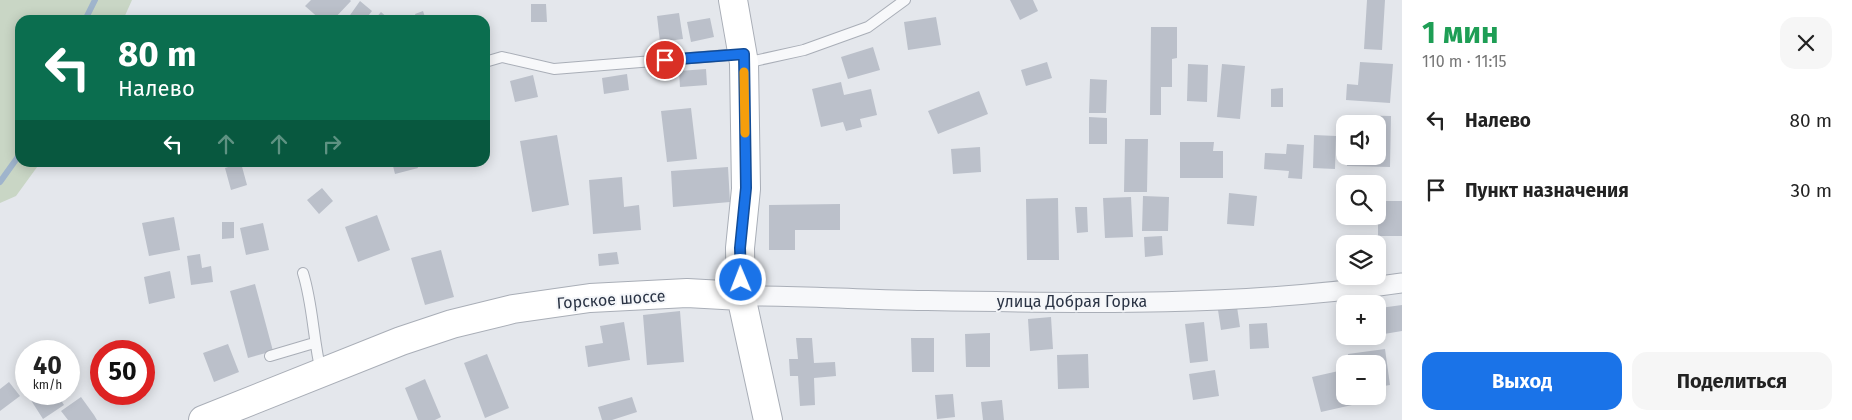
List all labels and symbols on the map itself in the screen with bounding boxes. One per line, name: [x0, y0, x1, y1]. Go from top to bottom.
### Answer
pin: [644, 39, 686, 81]
position arrow: [714, 253, 766, 305]
street label: Горское шоссе: [556, 286, 666, 313]
street label: улица Добрая Горка: [997, 292, 1147, 311]
speed limit sign: 50: [90, 340, 155, 405]

